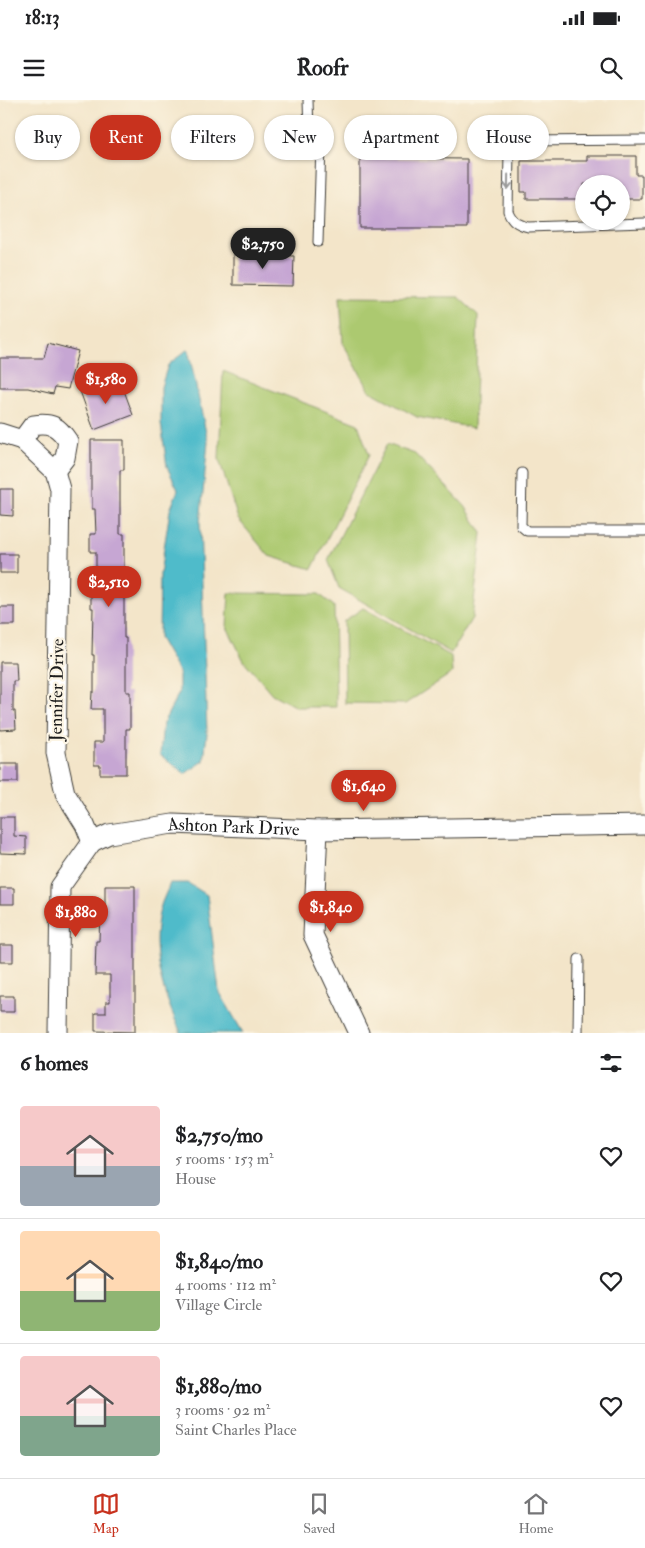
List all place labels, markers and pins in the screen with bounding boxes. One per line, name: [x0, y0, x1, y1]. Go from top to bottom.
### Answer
pin: $2,750: [222, 228, 304, 270]
pin: $1,580: [65, 362, 147, 405]
pin: $2,510: [68, 566, 150, 608]
pin: $1,640: [323, 770, 405, 812]
pin: $1,840: [290, 890, 372, 933]
pin: $1,880: [35, 896, 117, 938]

